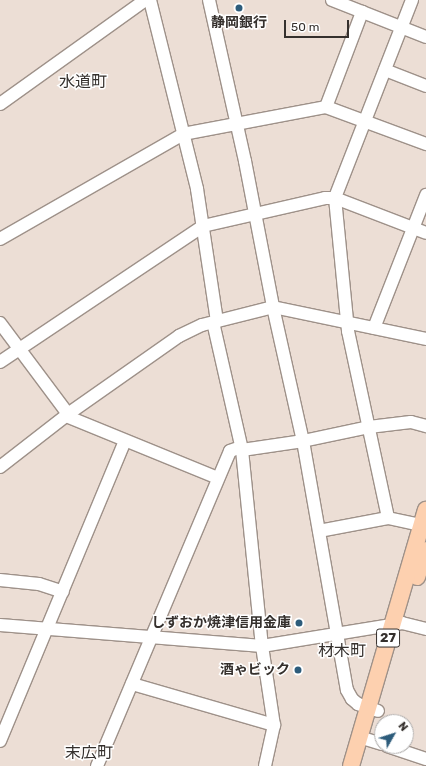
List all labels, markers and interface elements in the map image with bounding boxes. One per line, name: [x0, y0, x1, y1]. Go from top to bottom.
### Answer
marker: 静岡銀行: [234, 3, 244, 13]
scale bar: [286, 12, 351, 38]
place label: 静岡銀行: [211, 15, 267, 31]
text: 50 m: [291, 20, 319, 34]
district label: 水道町: [59, 72, 107, 92]
place label: しずおか焼津信用金庫: [151, 615, 291, 631]
marker: しずおか焼津信用金庫: [294, 618, 304, 628]
road number: 27: [376, 627, 400, 649]
district label: 材木町: [318, 641, 366, 661]
place label: 酒ゃビック: [220, 662, 290, 678]
marker: 酒ゃビック: [293, 665, 303, 675]
north arrow: [374, 714, 414, 754]
text: N: [395, 720, 410, 734]
district label: 末広町: [65, 743, 113, 763]

